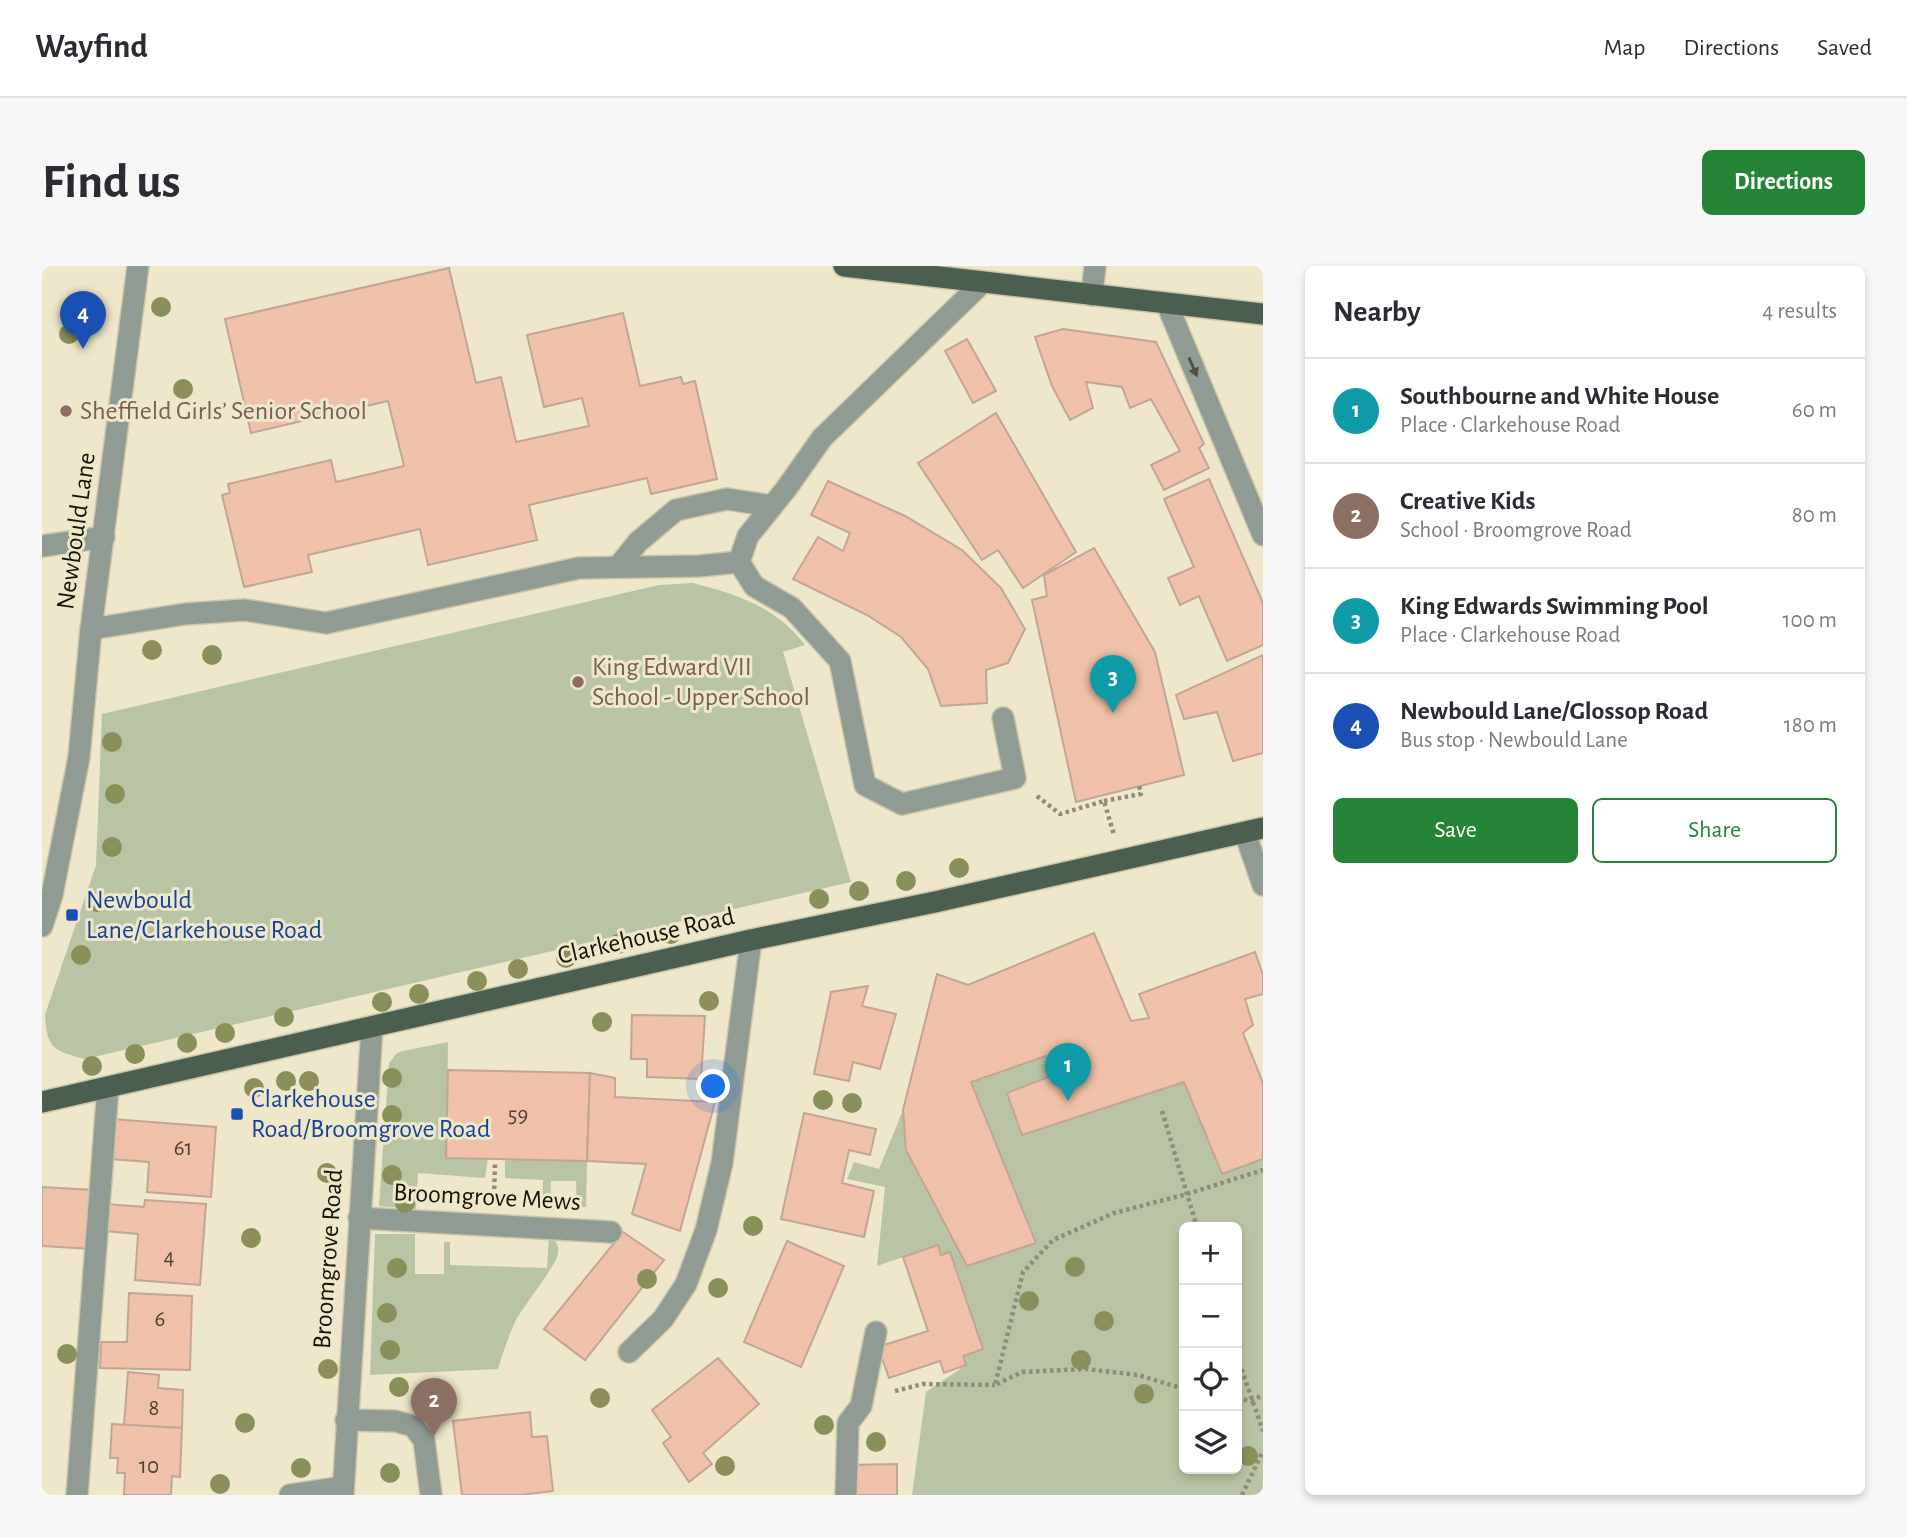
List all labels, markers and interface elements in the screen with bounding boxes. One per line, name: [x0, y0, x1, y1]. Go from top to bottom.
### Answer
text: Wayfind: [35, 31, 148, 64]
text: Map: [1603, 36, 1645, 60]
text: Directions: [1683, 36, 1779, 60]
text: Saved: [1817, 36, 1872, 60]
button: Directions: [1702, 150, 1865, 215]
text: Find us: [42, 158, 181, 207]
pin: 4: [60, 291, 106, 349]
text: Nearby: [1333, 297, 1421, 327]
text: 4 results: [1762, 300, 1837, 323]
one-way arrow: [1187, 357, 1199, 377]
text: Southbourne and White House: [1400, 383, 1719, 409]
place label: Sheffield Girls’ Senior School: [80, 398, 367, 424]
text: 1: [1352, 399, 1360, 422]
text: 60 m: [1792, 399, 1837, 422]
marker: Sheffield Girls’ Senior School: [58, 403, 74, 419]
text: Place · Clarkehouse Road: [1400, 414, 1620, 437]
street label: Newbould Lane: [52, 451, 100, 611]
text: Creative Kids: [1400, 488, 1536, 514]
text: 2: [1351, 504, 1361, 527]
text: 80 m: [1792, 504, 1837, 527]
text: School · Broomgrove Road: [1400, 519, 1632, 542]
text: King Edwards Swimming Pool: [1400, 593, 1709, 619]
text: 3: [1351, 609, 1361, 632]
text: 100 m: [1783, 609, 1837, 632]
text: Place · Clarkehouse Road: [1400, 624, 1620, 647]
place label: King Edward VII School - Upper School: [592, 654, 810, 710]
pin: 3: [1090, 655, 1136, 713]
marker: King Edward VII School - Upper School: [570, 674, 586, 690]
text: Newbould Lane/Glossop Road: [1400, 698, 1708, 724]
text: 4: [1350, 714, 1362, 737]
text: 180 m: [1784, 714, 1837, 737]
text: Bus stop · Newbould Lane: [1400, 729, 1628, 752]
button: Save: [1333, 798, 1578, 863]
button: Share: [1592, 798, 1837, 863]
place label: Newbould Lane/Clarkehouse Road: [86, 887, 322, 943]
street label: Clarkehouse Road: [555, 903, 737, 969]
marker: Newbould Lane/Clarkehouse Road: [64, 907, 80, 923]
pin: 1: [1045, 1043, 1091, 1101]
your location: [696, 1069, 730, 1103]
place label: Clarkehouse Road/Broomgrove Road: [251, 1086, 490, 1142]
house number: 59: [508, 1104, 528, 1127]
marker: Clarkehouse Road/Broomgrove Road: [229, 1106, 245, 1122]
house number: 61: [174, 1137, 192, 1160]
street label: Broomgrove Road: [309, 1168, 347, 1350]
street label: Broomgrove Mews: [393, 1179, 581, 1215]
map controls: [1179, 1222, 1242, 1474]
button: +: [1179, 1222, 1242, 1285]
house number: 4: [163, 1246, 175, 1269]
button: −: [1179, 1285, 1242, 1348]
house number: 6: [155, 1308, 165, 1331]
button: locate: [1179, 1348, 1242, 1411]
pin: 2: [411, 1378, 457, 1436]
house number: 8: [149, 1397, 159, 1420]
button: layers: [1179, 1411, 1242, 1474]
house number: 10: [139, 1455, 159, 1478]

